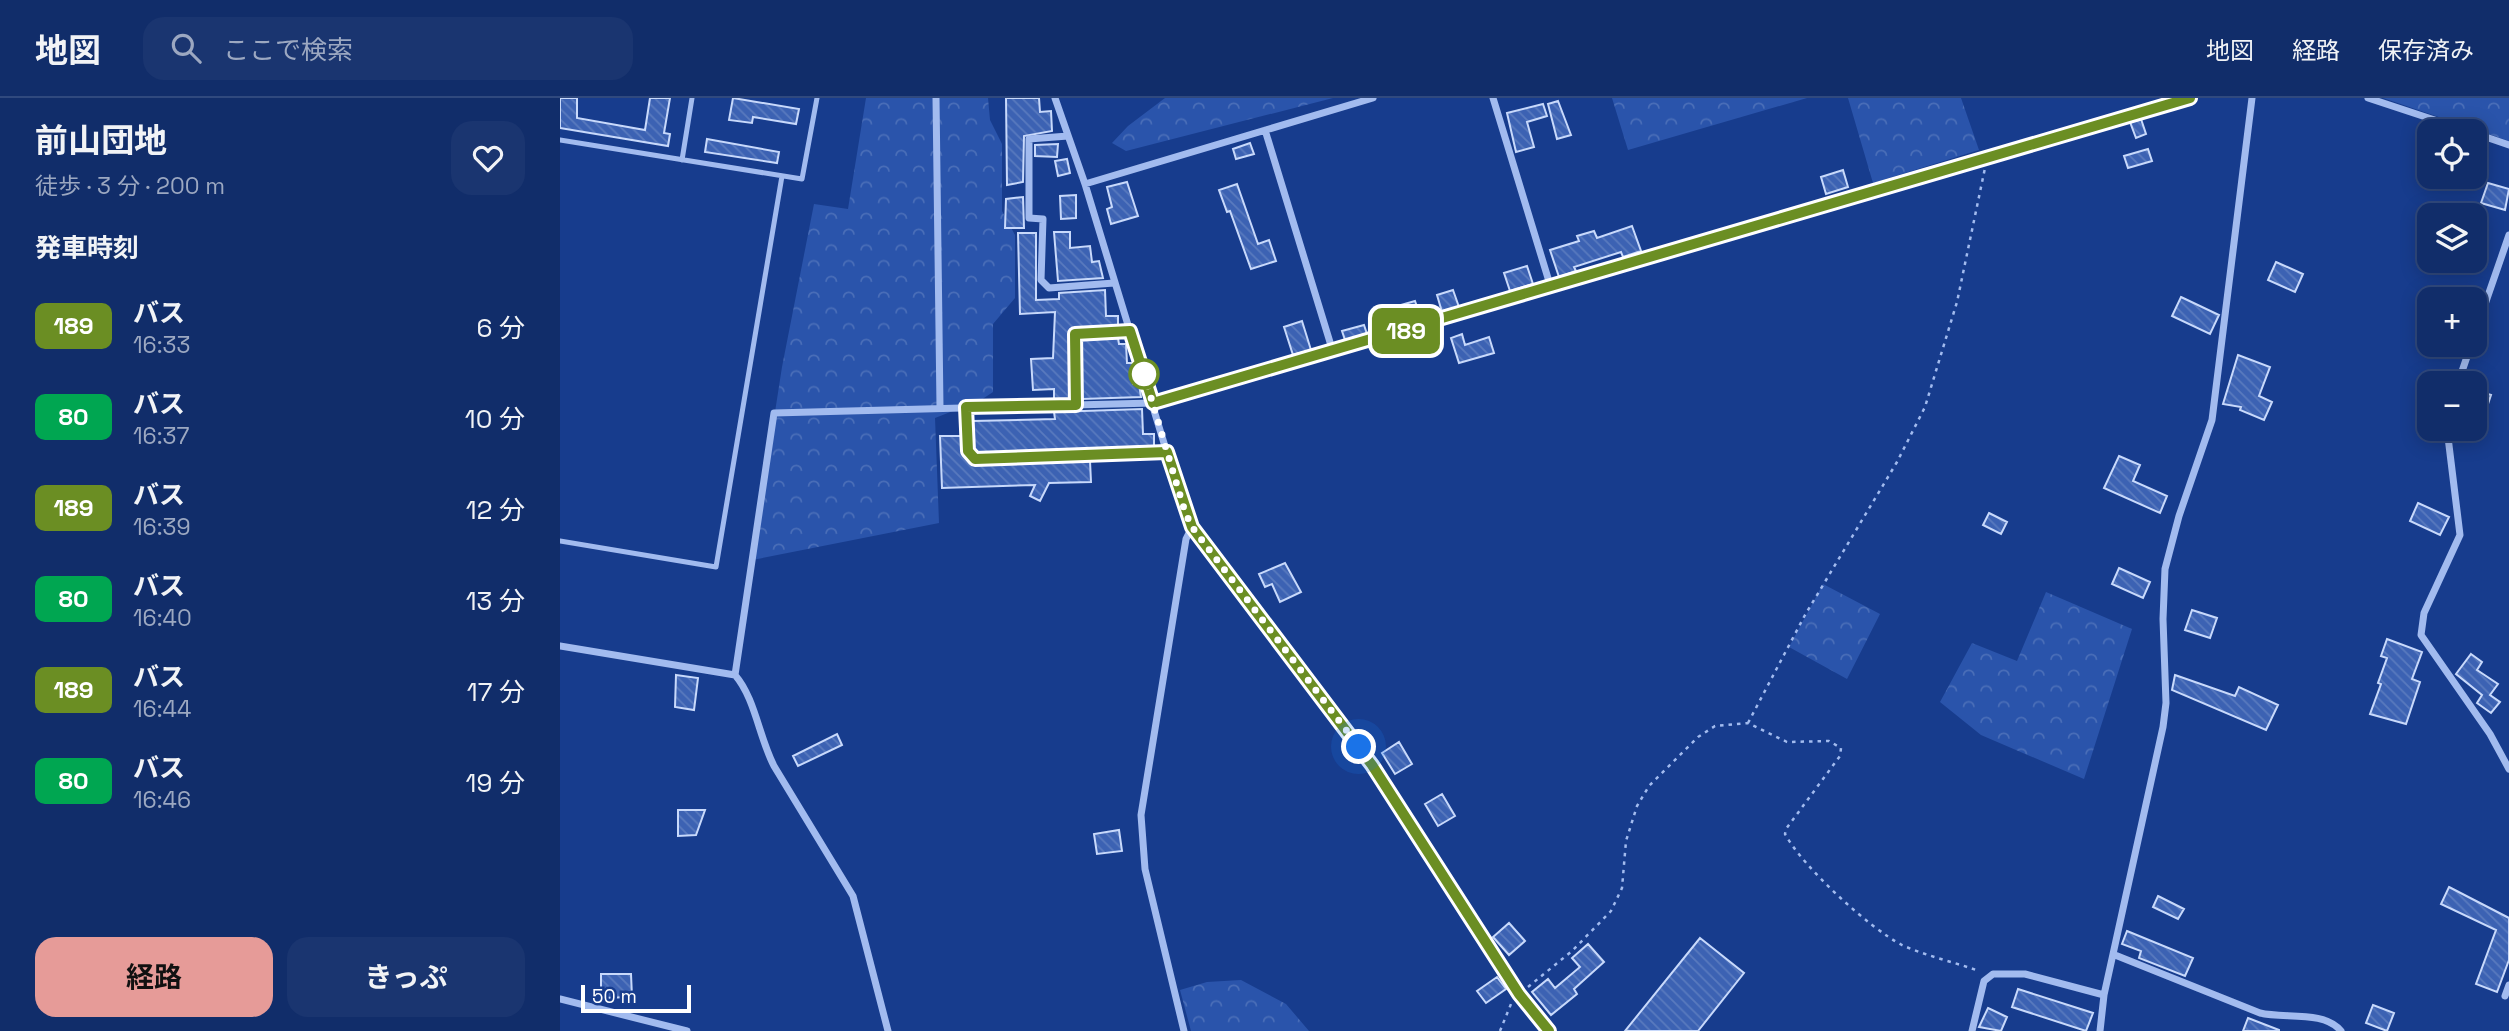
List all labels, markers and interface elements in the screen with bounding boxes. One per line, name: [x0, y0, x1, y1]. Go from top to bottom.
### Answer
search box: [143, 17, 633, 80]
icon: search: [167, 29, 205, 67]
text: 地図: [35, 30, 101, 72]
text: ここで検索: [223, 33, 353, 67]
text: 地図: [2206, 35, 2254, 66]
text: 経路: [2292, 35, 2340, 66]
text: 保存済み: [2378, 35, 2474, 66]
map controls: [2417, 119, 2487, 441]
button: locate: [2417, 119, 2487, 189]
text: 前山団地: [35, 120, 167, 162]
button: heart: [451, 121, 525, 195]
text: 徒歩 · 3 分 · 200 m: [35, 171, 225, 201]
button: layers: [2417, 203, 2487, 273]
text: 発車時刻: [35, 231, 139, 265]
button: +: [2417, 287, 2487, 357]
text: バス: [133, 296, 185, 330]
line badge: 189: [1366, 308, 1446, 354]
text: 189: [53, 310, 94, 341]
text: 6 分: [476, 311, 525, 345]
text: 189: [1386, 315, 1426, 346]
text: 16:33: [133, 330, 190, 360]
unlabelled marker: [1129, 359, 1159, 389]
button: −: [2417, 371, 2487, 441]
text: バス: [133, 387, 185, 421]
text: 80: [59, 401, 88, 432]
text: 10 分: [465, 402, 525, 436]
text: 16:37: [133, 421, 189, 451]
text: バス: [133, 478, 185, 512]
text: 189: [53, 492, 94, 523]
text: 12 分: [466, 493, 525, 527]
text: 16:39: [133, 512, 190, 542]
text: バス: [133, 569, 185, 603]
text: 80: [59, 583, 88, 614]
text: 13 分: [466, 584, 525, 618]
text: 16:40: [133, 603, 192, 633]
text: バス: [133, 660, 185, 694]
text: 189: [53, 674, 94, 705]
text: 17 分: [467, 675, 525, 709]
text: 16:44: [133, 694, 191, 724]
your location: [1341, 729, 1376, 764]
text: バス: [133, 751, 185, 785]
text: 80: [59, 765, 88, 796]
text: 19 分: [466, 766, 525, 800]
text: 16:46: [133, 785, 191, 815]
button: 経路: [35, 937, 273, 1017]
button: きっぷ: [287, 937, 525, 1017]
scale bar: [581, 982, 691, 1014]
text: 50 m: [592, 984, 637, 1009]

